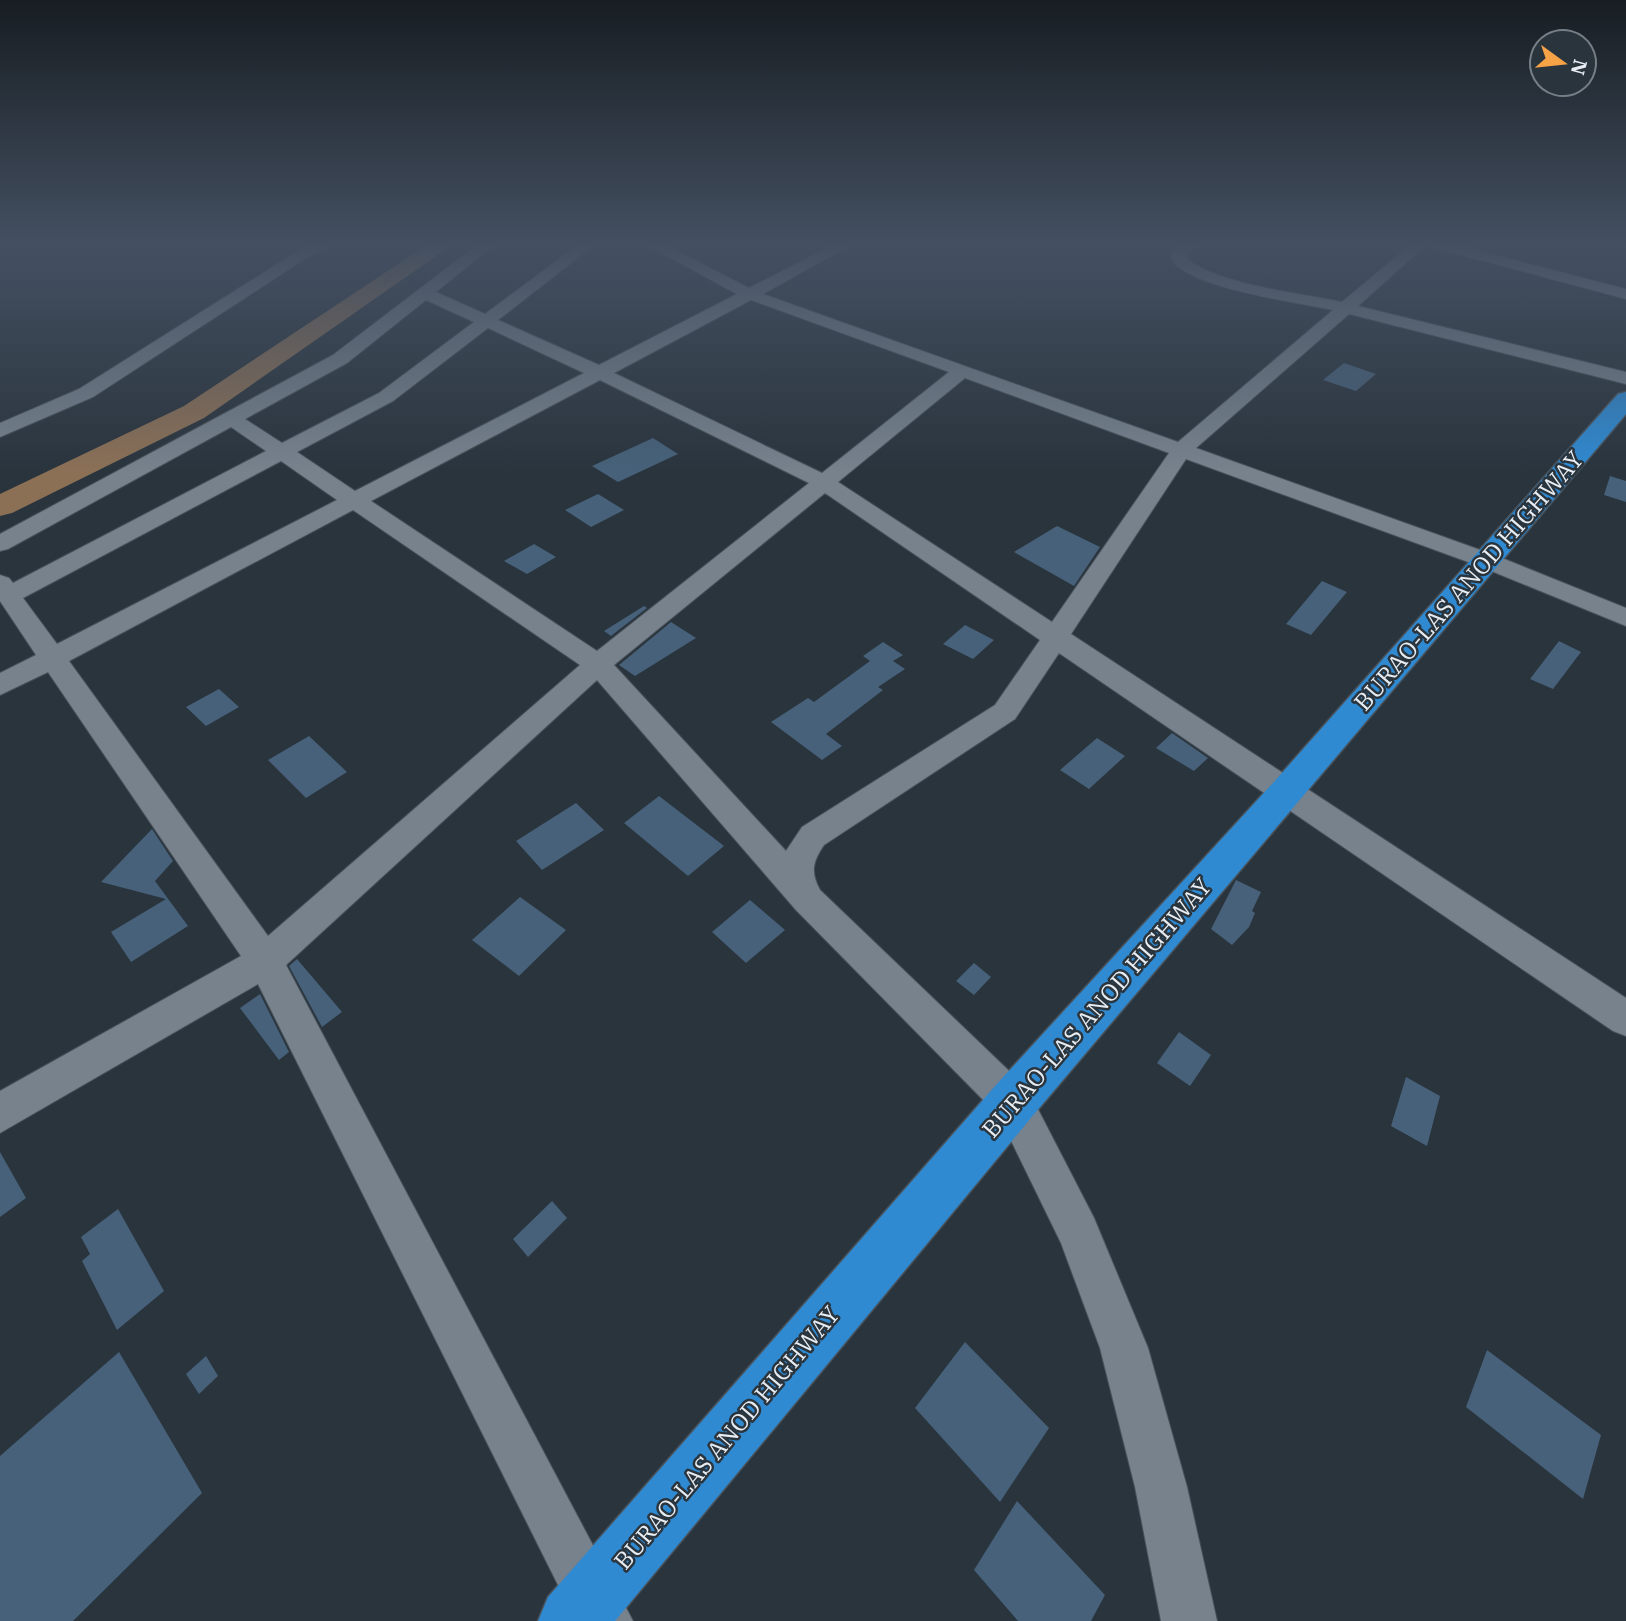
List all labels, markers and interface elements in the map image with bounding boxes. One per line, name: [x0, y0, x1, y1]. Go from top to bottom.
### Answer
north arrow: [1528, 28, 1598, 98]
text: N: [1566, 57, 1593, 78]
street label: BURAO-LAS ANOD HIGHWAY: [1346, 444, 1590, 717]
street label: BURAO-LAS ANOD HIGHWAY: [974, 871, 1218, 1144]
street label: BURAO-LAS ANOD HIGHWAY: [606, 1299, 846, 1576]

